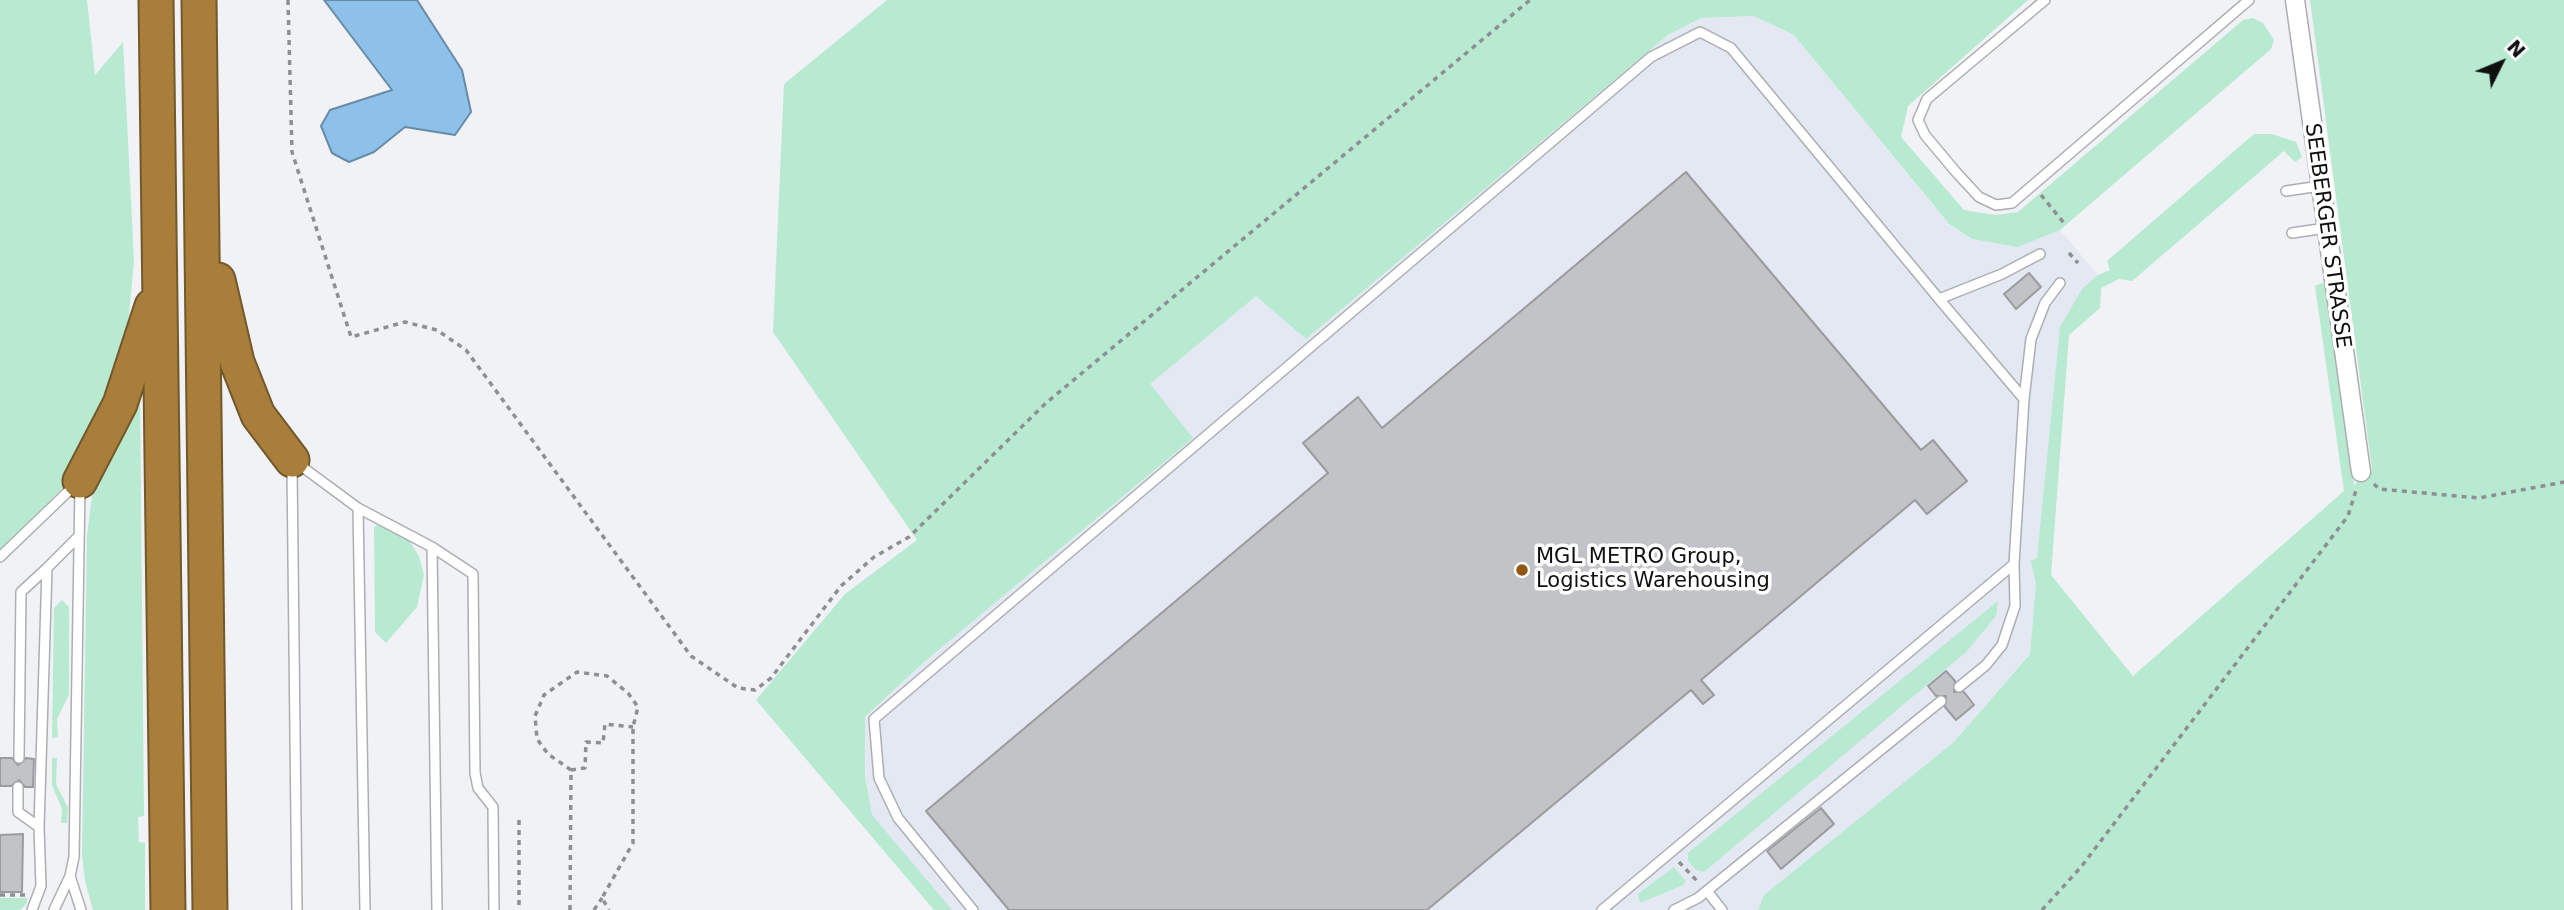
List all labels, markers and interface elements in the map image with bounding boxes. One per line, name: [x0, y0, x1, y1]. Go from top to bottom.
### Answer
north arrow: [2466, 28, 2536, 98]
text: N: [2503, 35, 2530, 62]
street label: SEEBERGER STRASSE: [2299, 122, 2355, 350]
place label: MGL METRO Group, Logistics Warehousing: [1536, 545, 1770, 595]
marker: MGL METRO Group, Logistics Warehousing: [1514, 562, 1530, 578]

